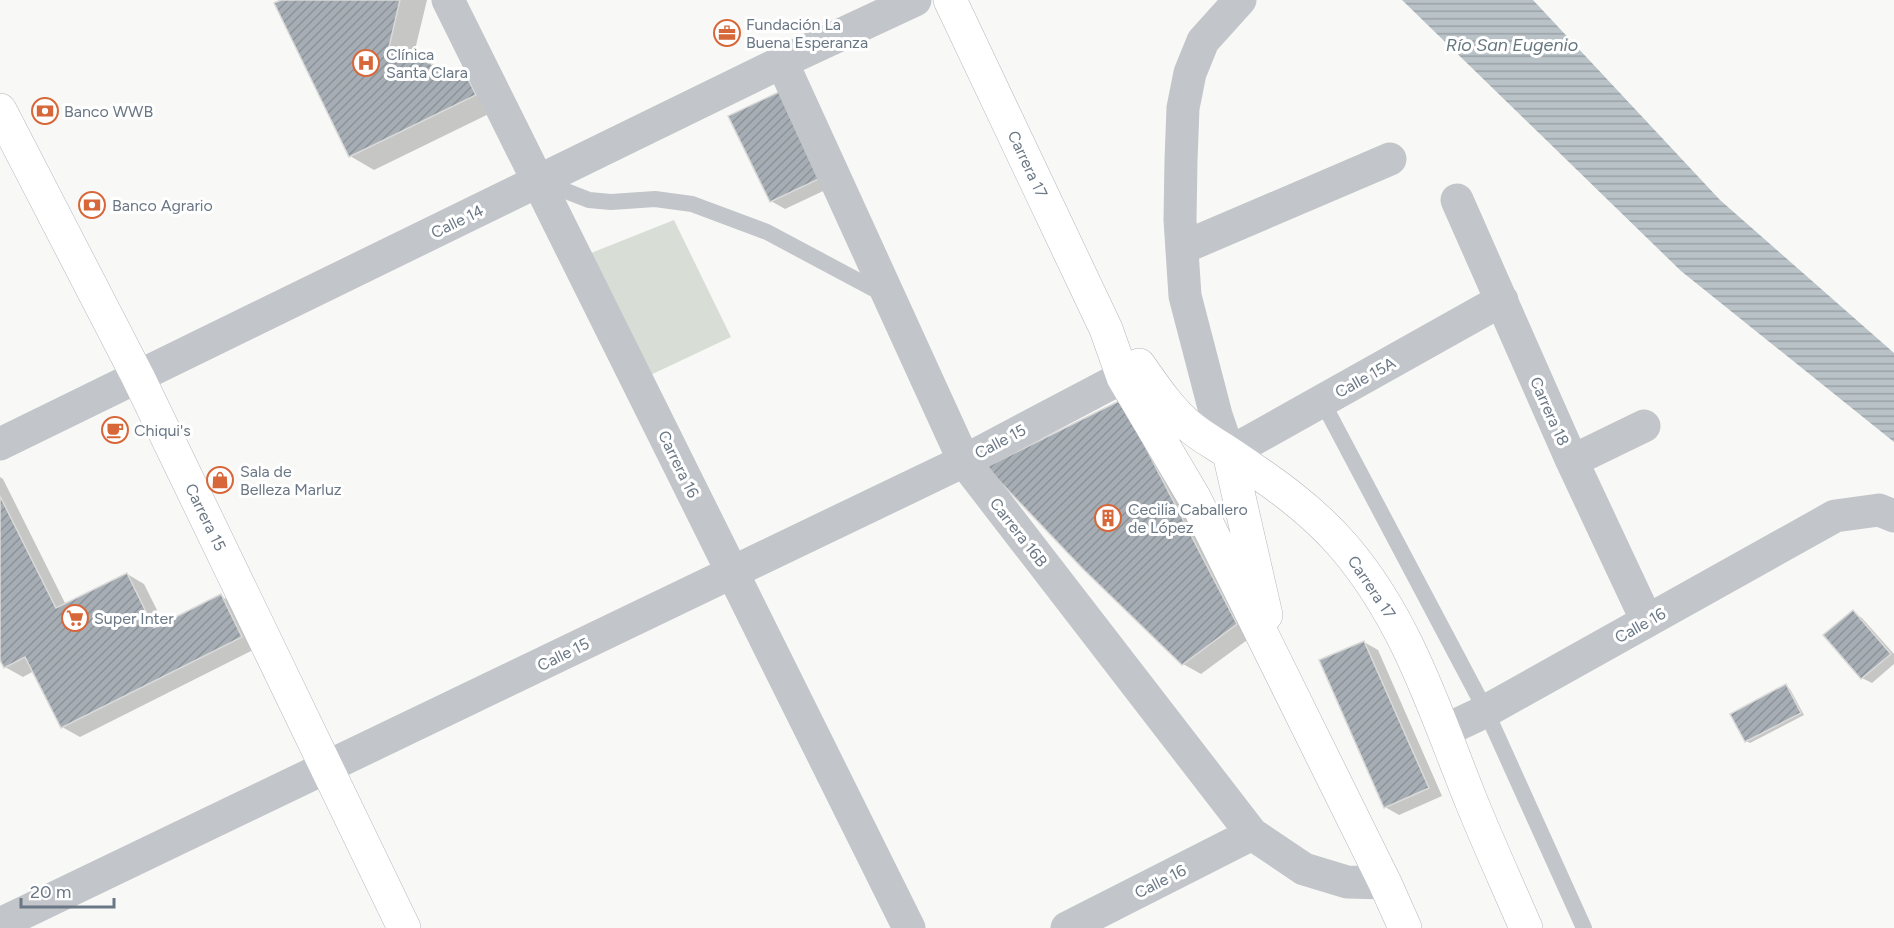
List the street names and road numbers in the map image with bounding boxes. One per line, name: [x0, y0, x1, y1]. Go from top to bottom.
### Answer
street label: Carrera 17: [1004, 128, 1052, 201]
street label: Calle 14: [428, 201, 487, 242]
street label: Calle 15A: [1332, 353, 1399, 402]
street label: Carrera 18: [1526, 374, 1573, 449]
street label: Calle 15: [971, 420, 1029, 463]
street label: Carrera 16: [654, 428, 703, 501]
street label: Carrera 15: [181, 480, 230, 554]
street label: Carrera 16B: [986, 494, 1052, 571]
street label: Carrera 17: [1344, 552, 1400, 623]
street label: Calle 16: [1612, 604, 1669, 647]
street label: Calle 15: [534, 634, 592, 675]
street label: Calle 16: [1131, 860, 1189, 902]

